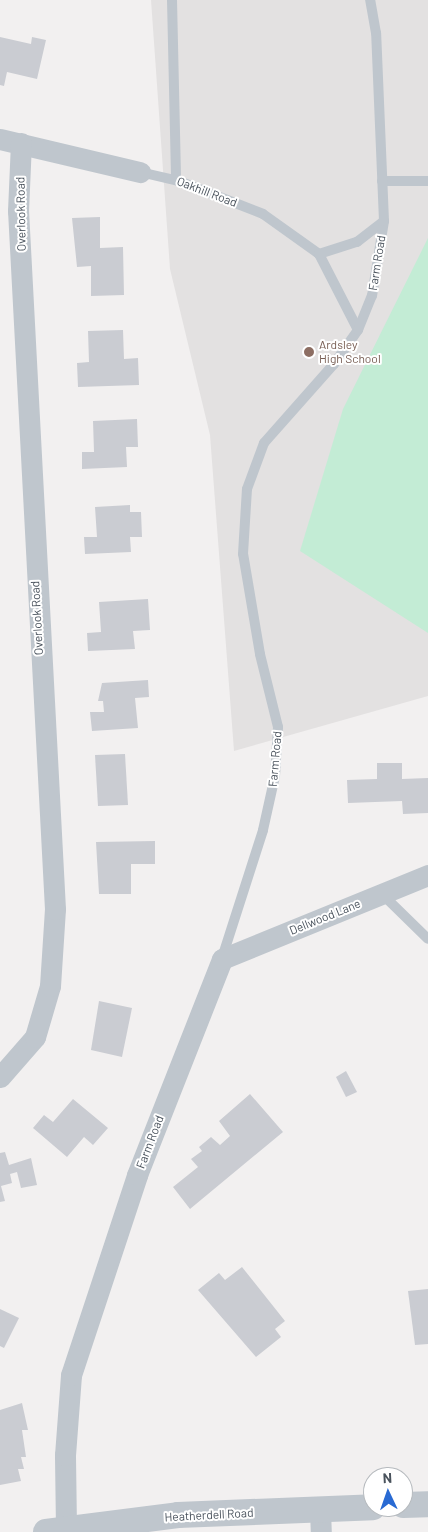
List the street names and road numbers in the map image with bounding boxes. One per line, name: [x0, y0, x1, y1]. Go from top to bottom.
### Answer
street label: Oakhill Road: [175, 174, 239, 210]
street label: Overlook Road: [13, 177, 29, 251]
street label: Farm Road: [366, 234, 388, 292]
street label: Overlook Road: [28, 580, 46, 656]
street label: Farm Road: [265, 731, 285, 787]
street label: Dellwood Lane: [287, 896, 363, 938]
street label: Farm Road: [133, 1113, 167, 1171]
street label: Heatherdell Road: [164, 1505, 254, 1525]

